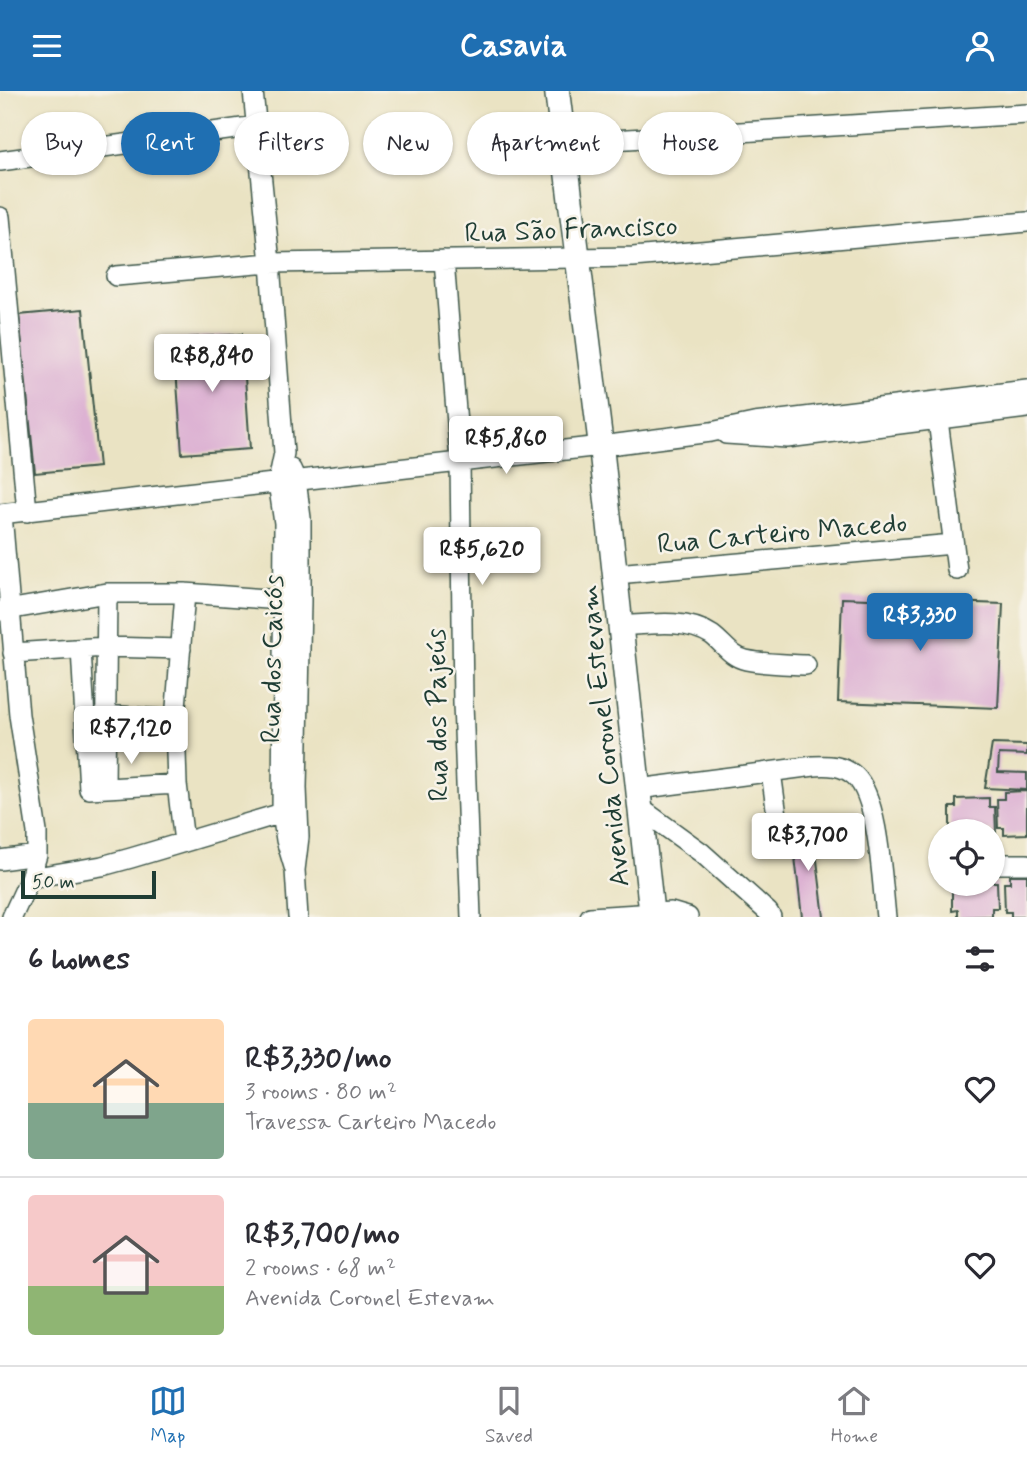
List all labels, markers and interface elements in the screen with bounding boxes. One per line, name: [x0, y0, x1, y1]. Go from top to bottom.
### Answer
text: Casavia: [460, 25, 567, 67]
icon: menu: [28, 27, 66, 65]
icon: person: [961, 27, 999, 65]
chip: Buy: [21, 112, 107, 175]
chip: Rent: [121, 112, 220, 175]
chip: Filters: [234, 112, 349, 175]
chip: New: [363, 112, 453, 175]
chip: Apartment: [467, 112, 624, 175]
chip: House: [638, 112, 743, 175]
street label: Rua São Francisco: [464, 208, 678, 253]
pin: R$8,840: [147, 335, 277, 394]
text: R$8,840: [170, 342, 254, 372]
pin: R$5,860: [441, 417, 571, 476]
text: R$5,860: [465, 424, 547, 454]
street label: Rua Carteiro Macedo: [656, 505, 909, 564]
pin: R$5,620: [417, 527, 547, 587]
text: R$5,620: [439, 535, 525, 565]
street label: Rua dos Caicós: [254, 574, 293, 744]
street label: Avenida Coronel Estevam: [571, 583, 640, 889]
pin: R$3,330: [855, 594, 985, 653]
text: R$3,330: [883, 601, 957, 631]
street label: Rua dos Pajeús: [418, 628, 459, 802]
pin: R$7,120: [66, 707, 196, 766]
text: R$7,120: [90, 714, 172, 744]
pin: R$3,700: [743, 813, 873, 873]
map controls: [928, 819, 1005, 896]
button: locate: [928, 819, 1005, 896]
text: R$3,700: [768, 821, 848, 851]
scale bar: [21, 868, 156, 900]
text: 50 m: [32, 870, 75, 895]
text: 6 homes: [28, 940, 130, 979]
icon: filters: [961, 940, 999, 978]
text: R$3,330/mo: [245, 1039, 392, 1078]
icon: home: [84, 1047, 168, 1131]
icon: heart: [961, 1070, 999, 1108]
text: 3 rooms · 80 m²: [245, 1078, 397, 1108]
text: Travessa Carteiro Macedo: [245, 1108, 496, 1138]
text: R$3,700/mo: [245, 1215, 400, 1254]
icon: home: [84, 1223, 168, 1307]
icon: heart: [961, 1246, 999, 1284]
text: 2 rooms · 68 m²: [245, 1254, 396, 1284]
text: Avenida Coronel Estevam: [245, 1284, 495, 1314]
tab: Map: [149, 1382, 187, 1449]
tab: Saved: [485, 1382, 533, 1449]
tab: Home: [831, 1382, 878, 1449]

